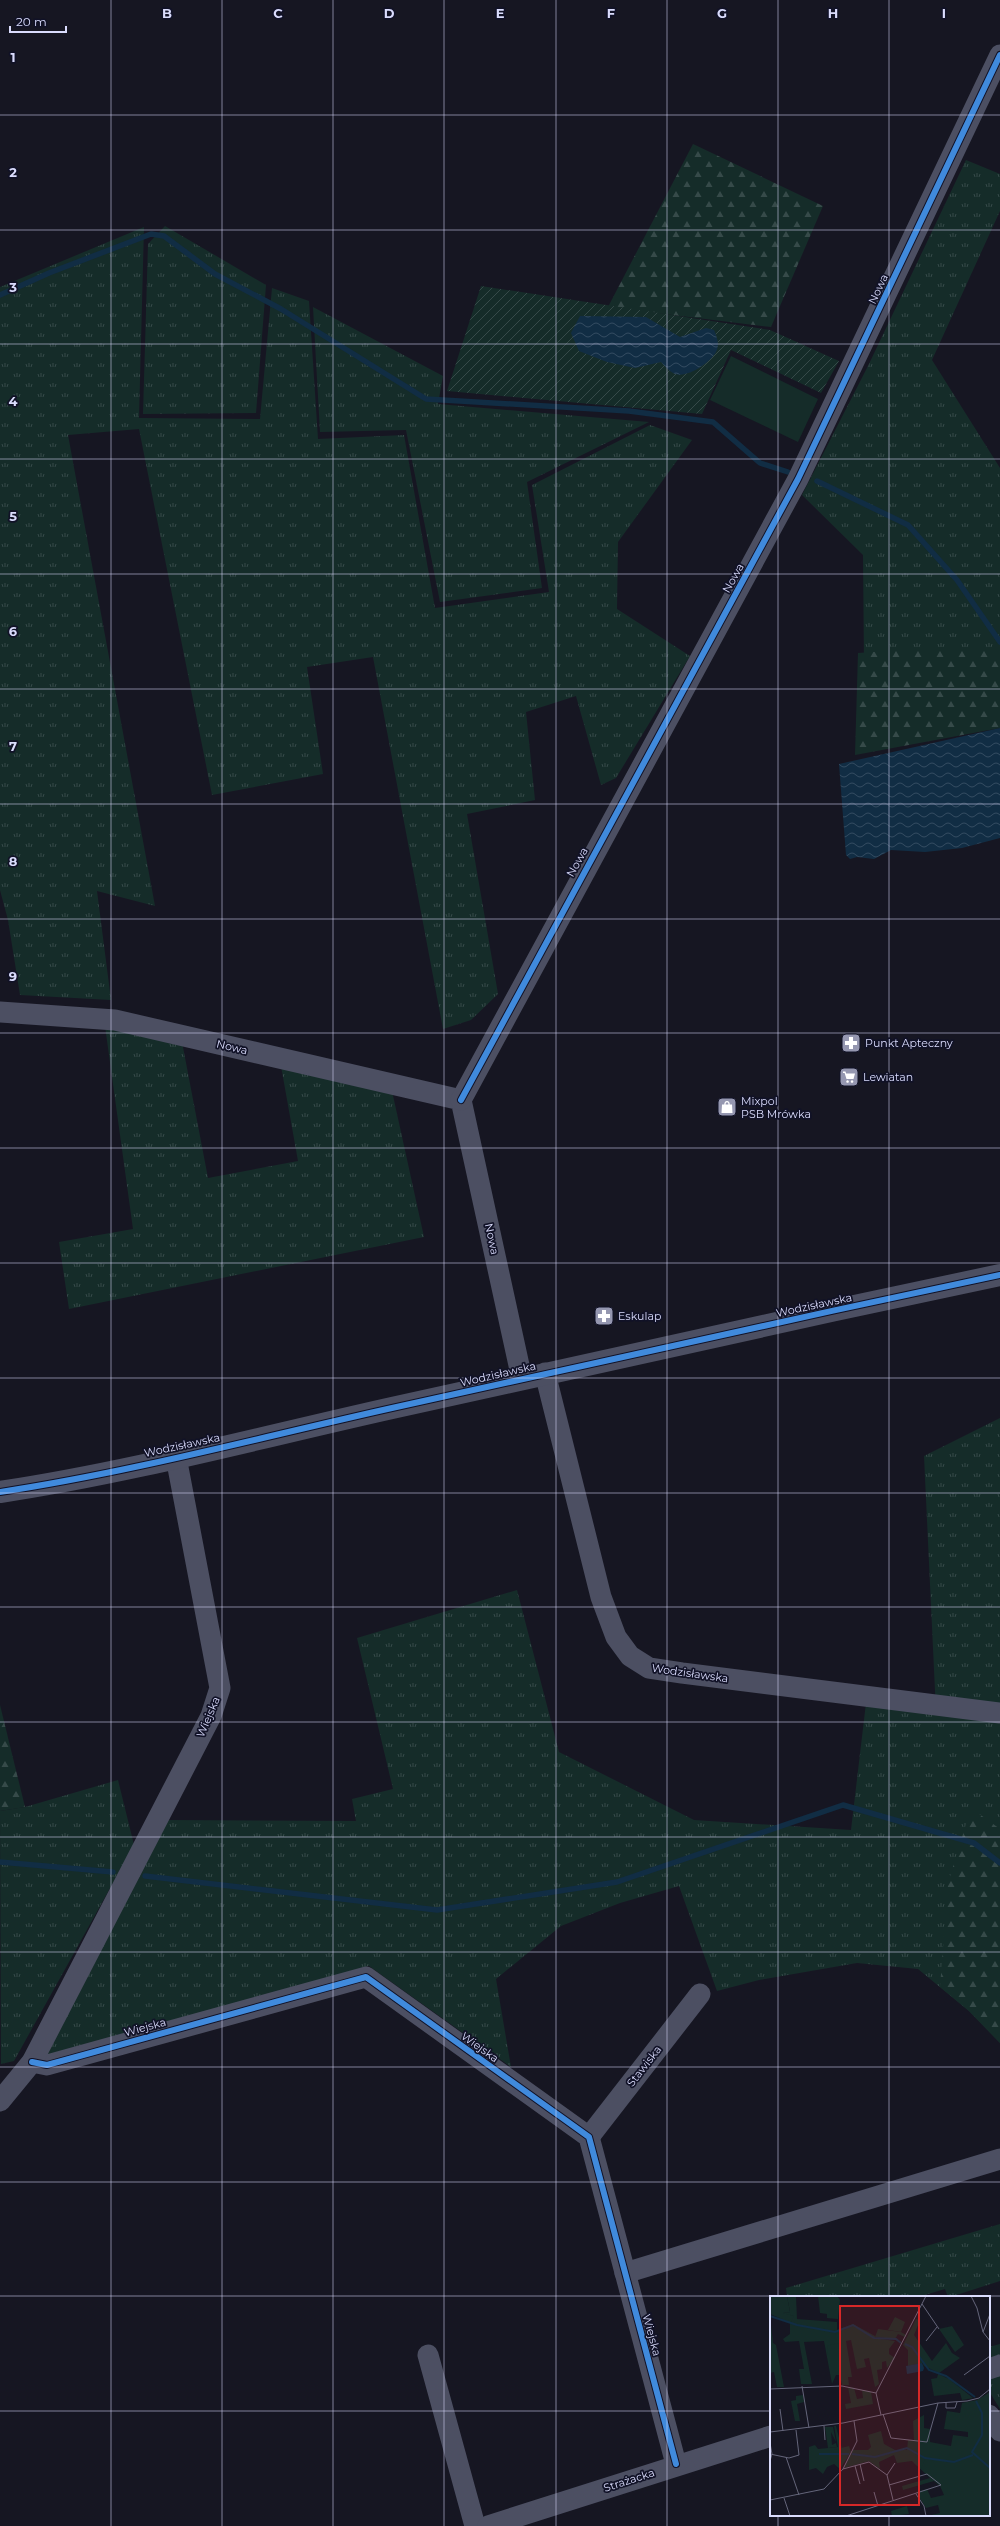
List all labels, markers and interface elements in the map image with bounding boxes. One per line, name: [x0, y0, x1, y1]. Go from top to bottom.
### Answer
text: B: [162, 5, 172, 21]
text: C: [273, 5, 283, 21]
text: D: [384, 5, 395, 21]
text: E: [496, 5, 505, 21]
text: F: [607, 5, 615, 21]
text: G: [717, 5, 727, 21]
text: H: [828, 5, 838, 21]
text: I: [942, 5, 946, 21]
scale bar: [10, 8, 66, 34]
text: 20 m: [16, 14, 47, 29]
text: 1: [10, 49, 16, 65]
text: 2: [9, 164, 17, 180]
street label: Nowa: [865, 272, 891, 306]
text: 3: [8, 279, 17, 295]
text: 4: [9, 393, 18, 409]
text: 5: [9, 508, 17, 524]
street label: Nowa: [719, 561, 747, 595]
text: 6: [9, 623, 18, 639]
text: 7: [9, 738, 17, 754]
street label: Nowa: [563, 845, 591, 879]
text: 8: [9, 853, 18, 869]
text: 9: [9, 968, 17, 984]
pharmacy icon: Punkt Apteczny: [840, 1032, 862, 1054]
place label: Punkt Apteczny: [865, 1036, 953, 1050]
street label: Nowa: [215, 1037, 249, 1057]
supermarket icon: Lewiatan: [838, 1066, 860, 1088]
place label: Lewiatan: [863, 1070, 913, 1084]
place label: Mixpol PSB Mrówka: [741, 1094, 811, 1121]
shop icon: Mixpol PSB Mrówka: [716, 1096, 738, 1118]
street label: Nowa: [482, 1222, 502, 1256]
street label: Wodzisławska: [775, 1290, 853, 1320]
pharmacy icon: Eskulap: [593, 1305, 615, 1327]
place label: Eskulap: [618, 1309, 661, 1323]
street label: Wodzisławska: [459, 1358, 537, 1390]
street label: Wodzisławska: [143, 1430, 221, 1460]
street label: Wodzisławska: [651, 1661, 729, 1685]
street label: Wiejska: [193, 1695, 223, 1739]
street label: Wiejska: [122, 2015, 168, 2039]
street label: Wiejska: [459, 2029, 501, 2065]
street label: Stawiska: [624, 2043, 664, 2089]
inset map: [770, 2296, 990, 2516]
street label: Wiejska: [640, 2312, 664, 2358]
street label: Strażacka: [602, 2465, 656, 2495]

